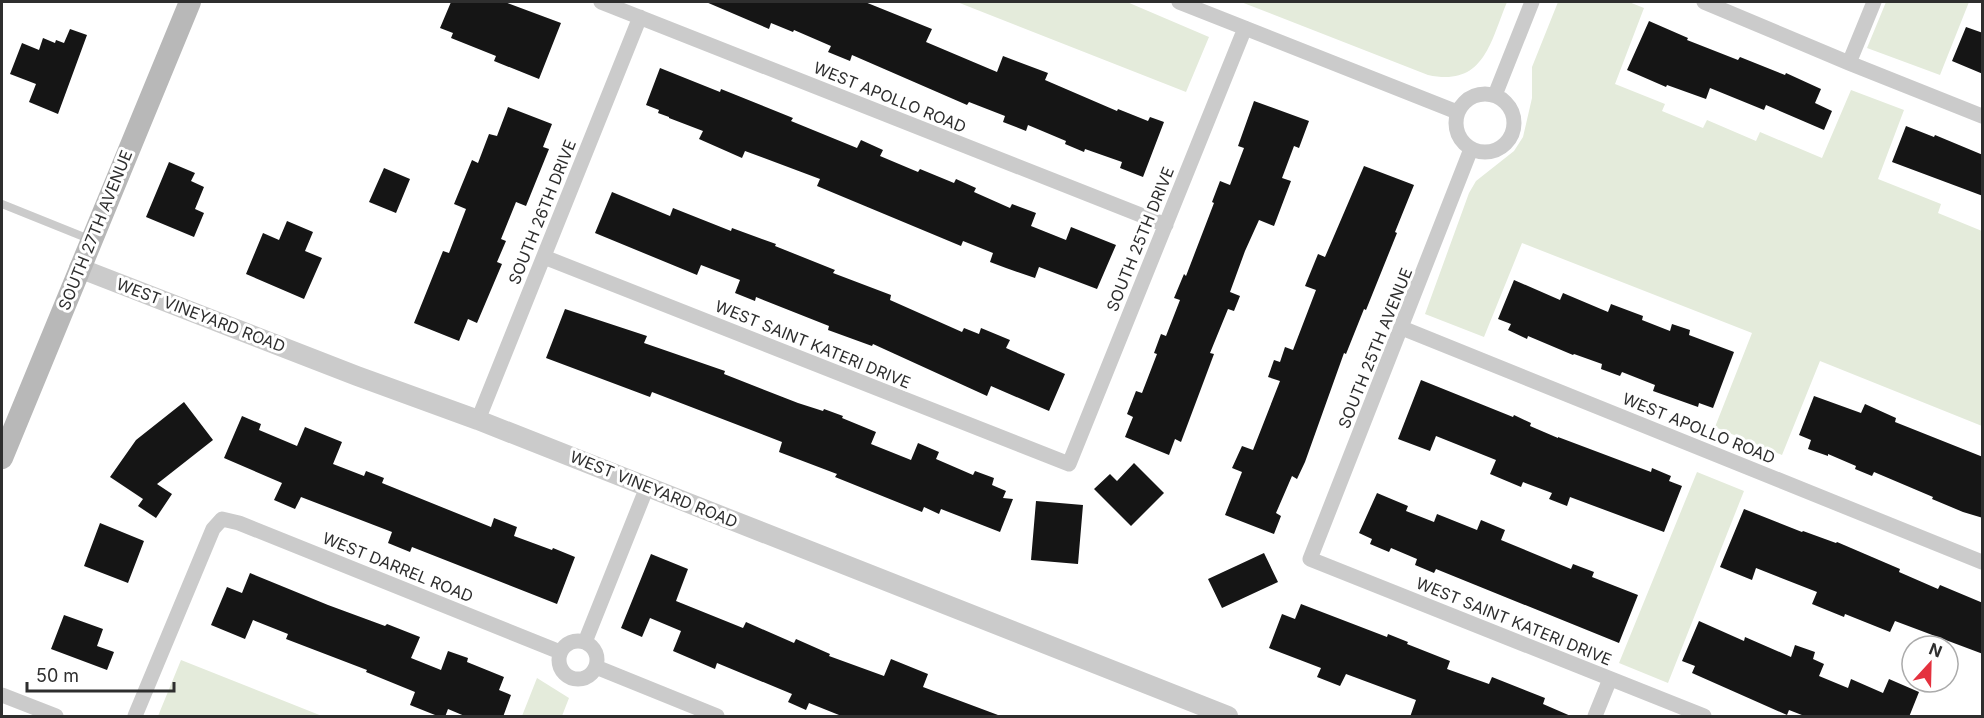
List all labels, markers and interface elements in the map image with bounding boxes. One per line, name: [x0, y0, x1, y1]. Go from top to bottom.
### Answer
street label: WEST APOLLO ROAD: [811, 57, 969, 137]
street label: SOUTH 26TH DRIVE: [504, 137, 580, 287]
street label: SOUTH 27TH AVENUE: [54, 147, 136, 313]
street label: SOUTH 25TH DRIVE: [1102, 164, 1178, 314]
street label: SOUTH 25TH AVENUE: [1334, 265, 1416, 431]
street label: WEST VINEYARD ROAD: [114, 274, 288, 356]
street label: WEST SAINT KATERI DRIVE: [712, 296, 914, 392]
street label: WEST APOLLO ROAD: [1620, 388, 1778, 468]
street label: WEST VINEYARD ROAD: [567, 446, 741, 532]
street label: WEST DARREL ROAD: [320, 528, 476, 606]
street label: WEST SAINT KATERI DRIVE: [1413, 573, 1615, 669]
north arrow: [1900, 634, 1960, 694]
text: N: [1926, 639, 1945, 662]
scale bar: [27, 655, 174, 693]
text: 50 m: [36, 665, 79, 686]

